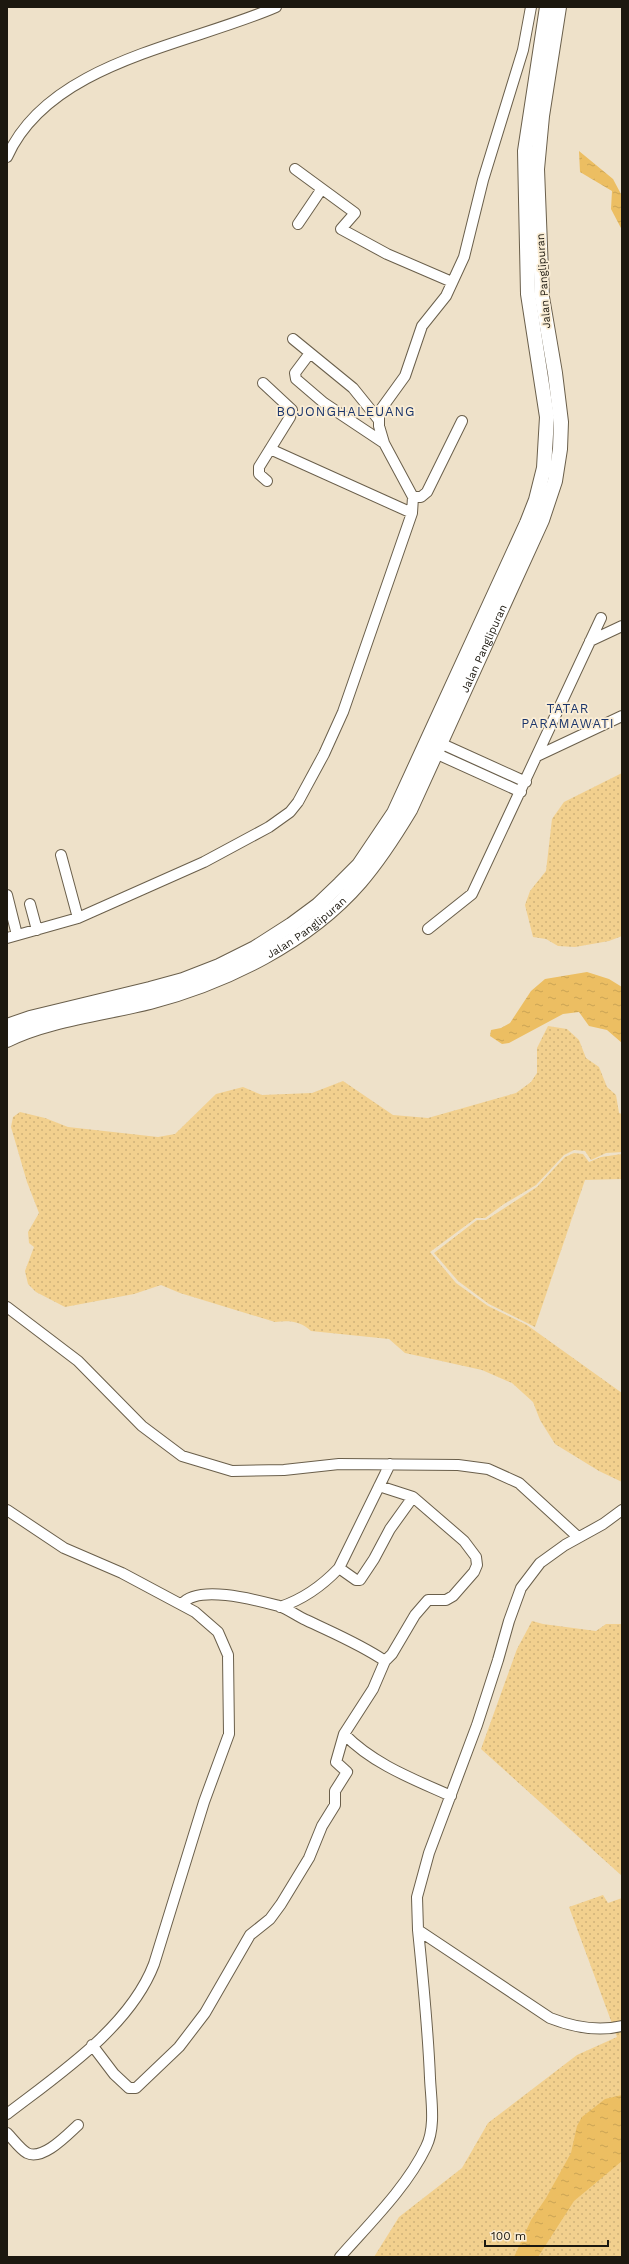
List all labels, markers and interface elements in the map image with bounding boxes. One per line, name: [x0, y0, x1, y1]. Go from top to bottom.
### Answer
street label: Jalan Panglipuran: [534, 233, 553, 329]
district label: BOJONGHALEUANG: [277, 404, 415, 419]
street label: Jalan Panglipuran: [458, 602, 510, 695]
district label: TATAR PARAMAWATI: [521, 701, 615, 731]
street label: Jalan Panglipuran: [265, 894, 349, 961]
scale bar: [485, 2222, 608, 2248]
text: 100 m: [491, 2229, 526, 2243]

